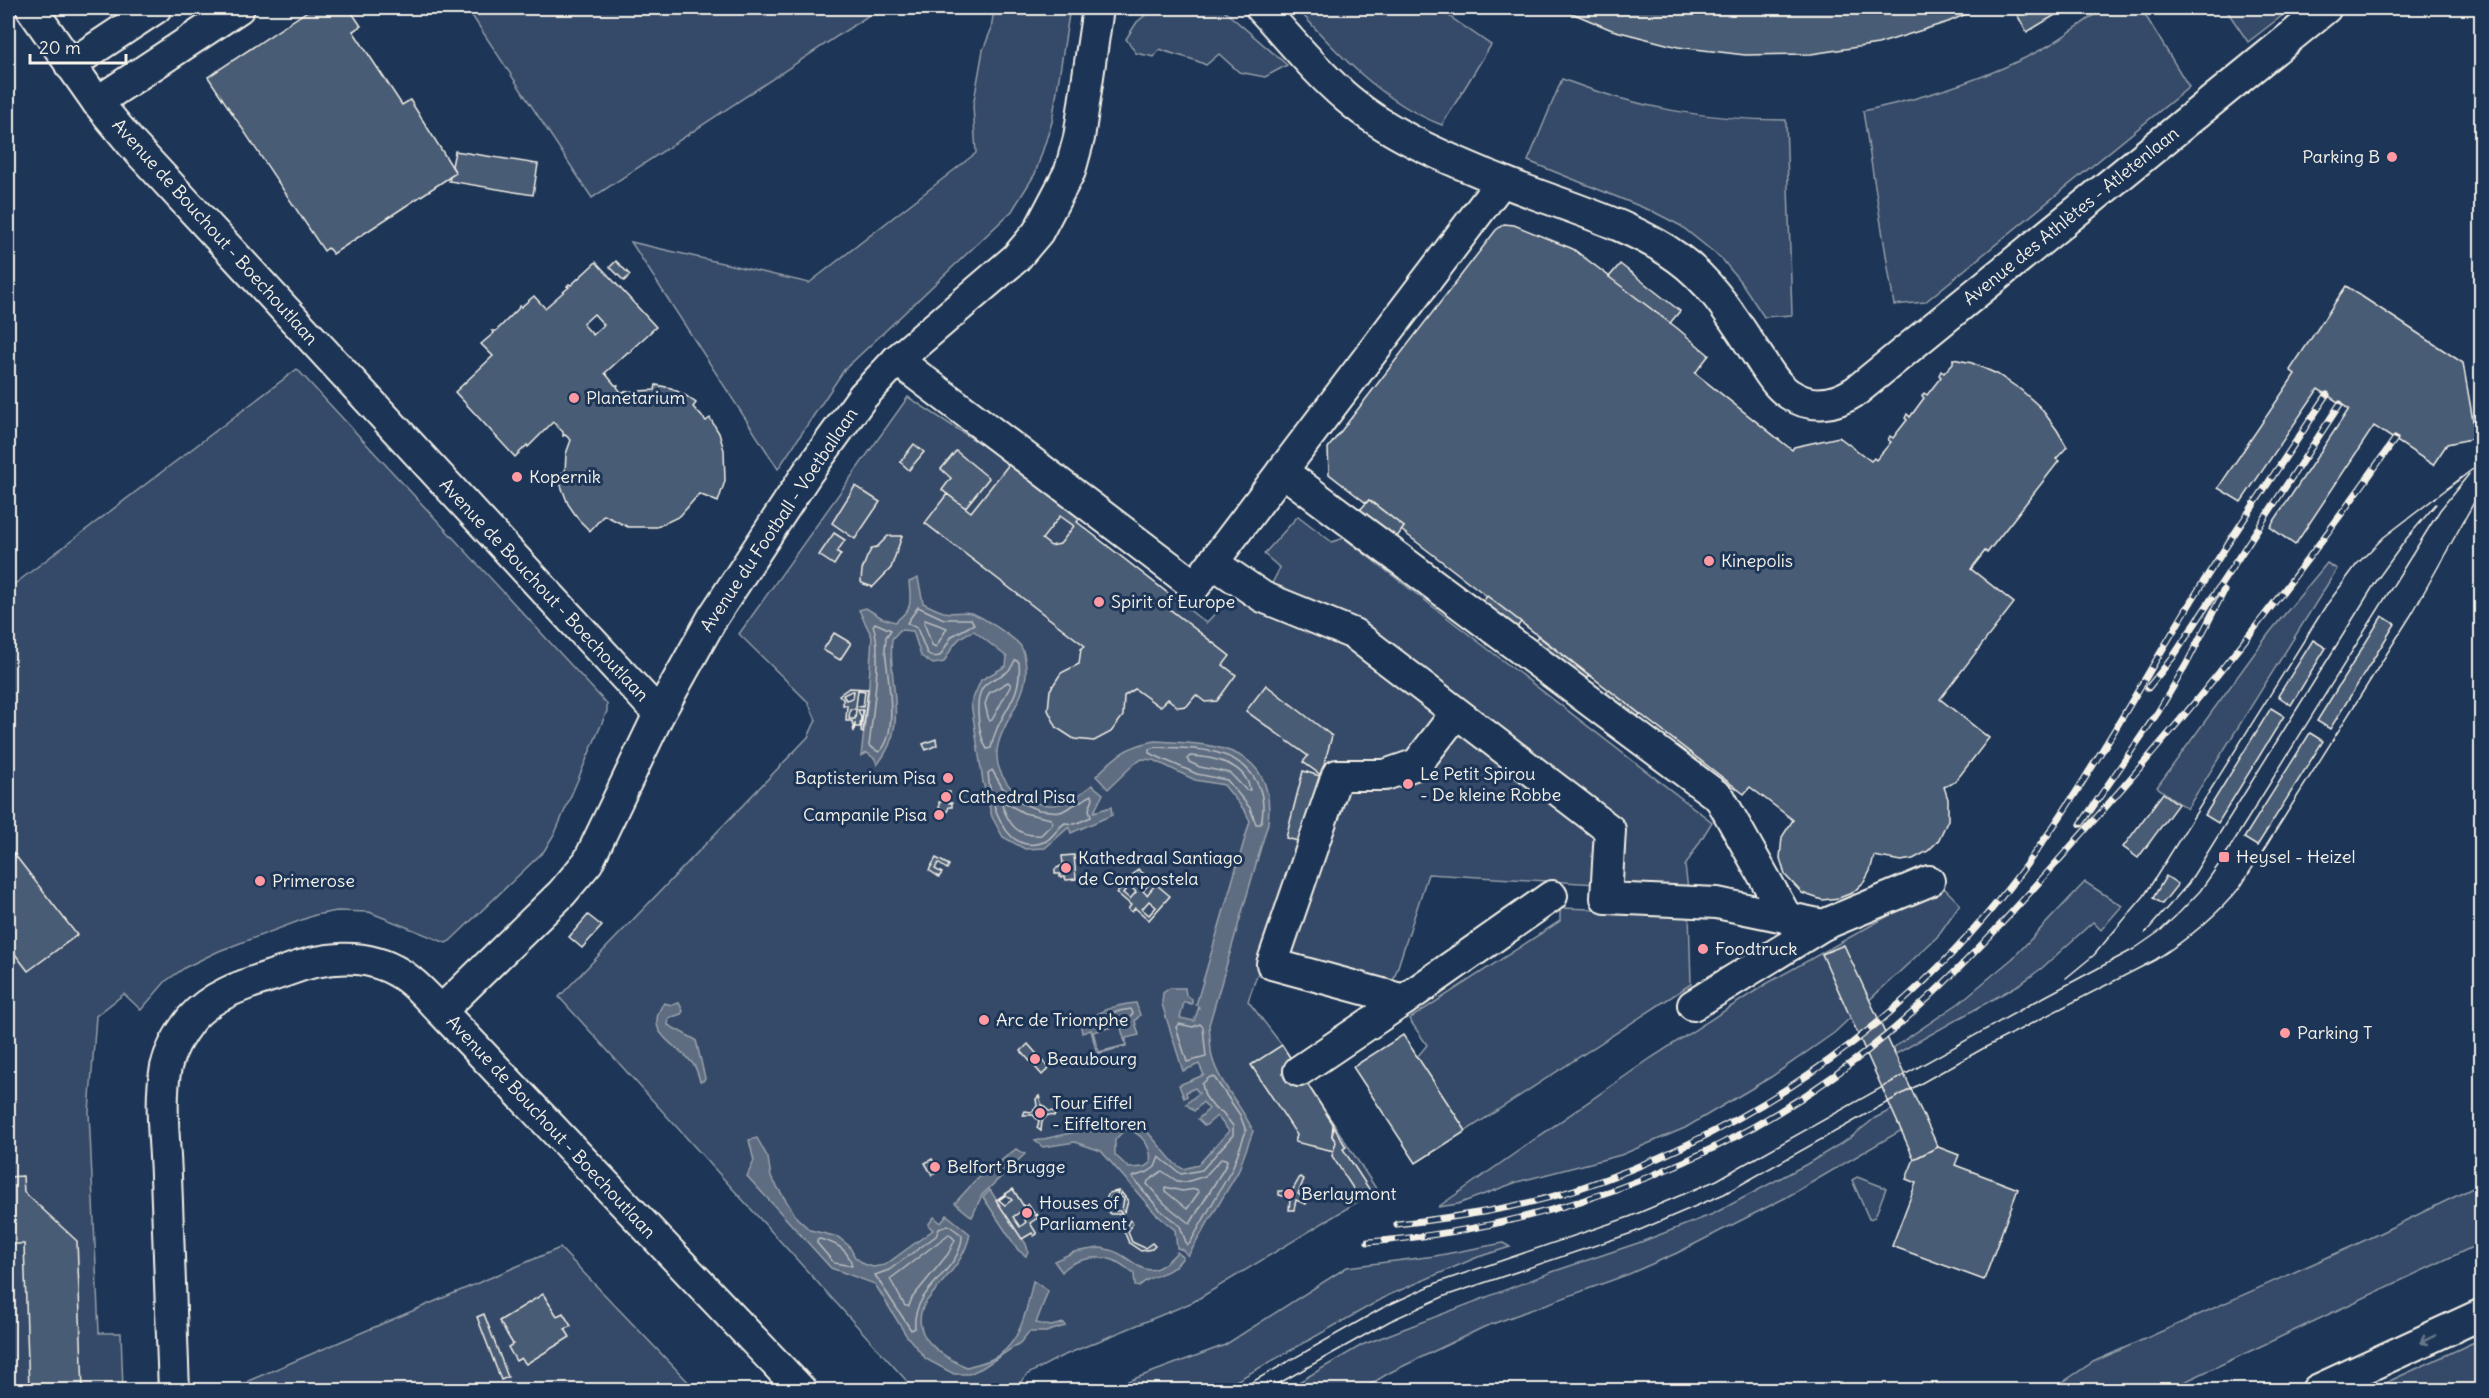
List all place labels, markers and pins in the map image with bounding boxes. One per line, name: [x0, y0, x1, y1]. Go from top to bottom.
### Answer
place label: Parking B: [2302, 145, 2380, 168]
marker: Parking B: [2385, 150, 2399, 164]
place label: Planetarium: [586, 386, 685, 409]
marker: Planetarium: [567, 391, 581, 405]
place label: Kopernik: [529, 465, 601, 488]
marker: Kopernik: [510, 470, 524, 484]
place label: Kinepolis: [1721, 549, 1793, 572]
marker: Kinepolis: [1702, 554, 1716, 568]
place label: Spirit of Europe: [1111, 590, 1235, 613]
marker: Spirit of Europe: [1092, 595, 1106, 609]
place label: Le Petit Spirou - De kleine Robbe: [1420, 762, 1561, 806]
place label: Baptisterium Pisa: [795, 766, 936, 789]
marker: Baptisterium Pisa: [941, 771, 955, 785]
marker: Le Petit Spirou - De kleine Robbe: [1401, 777, 1415, 791]
place label: Cathedral Pisa: [958, 785, 1076, 808]
marker: Cathedral Pisa: [939, 790, 953, 804]
place label: Campanile Pisa: [803, 803, 927, 826]
marker: Campanile Pisa: [932, 808, 946, 822]
place label: Heysel - Heizel: [2236, 845, 2355, 868]
place label: Kathedraal Santiago de Compostela: [1078, 846, 1243, 890]
marker: Heysel - Heizel: [2217, 850, 2231, 864]
marker: Kathedraal Santiago de Compostela: [1059, 861, 1073, 875]
place label: Primerose: [272, 869, 355, 892]
marker: Primerose: [253, 874, 267, 888]
place label: Foodtruck: [1715, 937, 1797, 960]
marker: Foodtruck: [1696, 942, 1710, 956]
place label: Arc de Triomphe: [996, 1008, 1128, 1031]
marker: Arc de Triomphe: [977, 1013, 991, 1027]
place label: Parking T: [2297, 1021, 2372, 1044]
marker: Parking T: [2278, 1026, 2292, 1040]
place label: Beaubourg: [1047, 1047, 1137, 1070]
marker: Beaubourg: [1028, 1052, 1042, 1066]
place label: Tour Eiffel - Eiffeltoren: [1052, 1091, 1147, 1135]
marker: Tour Eiffel - Eiffeltoren: [1033, 1106, 1047, 1120]
place label: Belfort Brugge: [947, 1155, 1065, 1178]
marker: Belfort Brugge: [928, 1160, 942, 1174]
place label: Berlaymont: [1301, 1182, 1397, 1205]
marker: Berlaymont: [1282, 1187, 1296, 1201]
place label: Houses of Parliament: [1039, 1191, 1127, 1235]
marker: Houses of Parliament: [1020, 1206, 1034, 1220]

